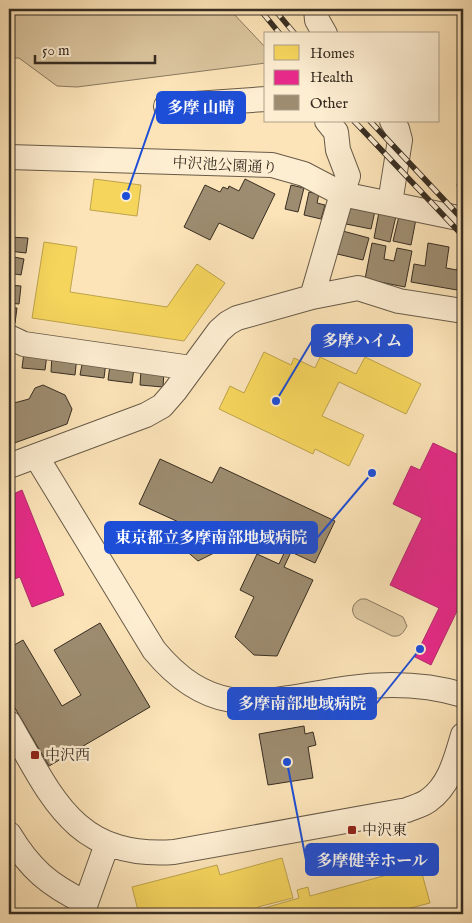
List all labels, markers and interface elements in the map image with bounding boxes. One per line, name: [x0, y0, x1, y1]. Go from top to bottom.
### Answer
scale bar: [35, 32, 155, 64]
legend: [264, 32, 440, 122]
text: 50 m: [42, 41, 70, 60]
text: Homes: [310, 44, 354, 63]
text: Health: [310, 68, 353, 87]
callout: 多摩 山晴: [157, 92, 245, 123]
text: Other: [310, 94, 348, 113]
text: 多摩 山晴: [167, 99, 235, 119]
street label: 中沢池公園通り: [172, 153, 278, 178]
callout: 多摩ハイム: [312, 325, 412, 356]
text: 多摩ハイム: [322, 332, 402, 352]
callout: 東京都立多摩南部地域病院: [105, 522, 317, 553]
text: 東京都立多摩南部地域病院: [115, 529, 307, 549]
callout: 多摩南部地域病院: [228, 688, 376, 719]
text: 多摩南部地域病院: [238, 695, 366, 715]
place label: 中沢西: [45, 746, 90, 765]
marker: 中沢西: [29, 749, 41, 761]
place label: 中沢東: [362, 821, 407, 840]
marker: 中沢東: [346, 824, 358, 836]
callout: 多摩健幸ホール: [306, 844, 438, 875]
text: 多摩健幸ホール: [316, 852, 428, 872]

